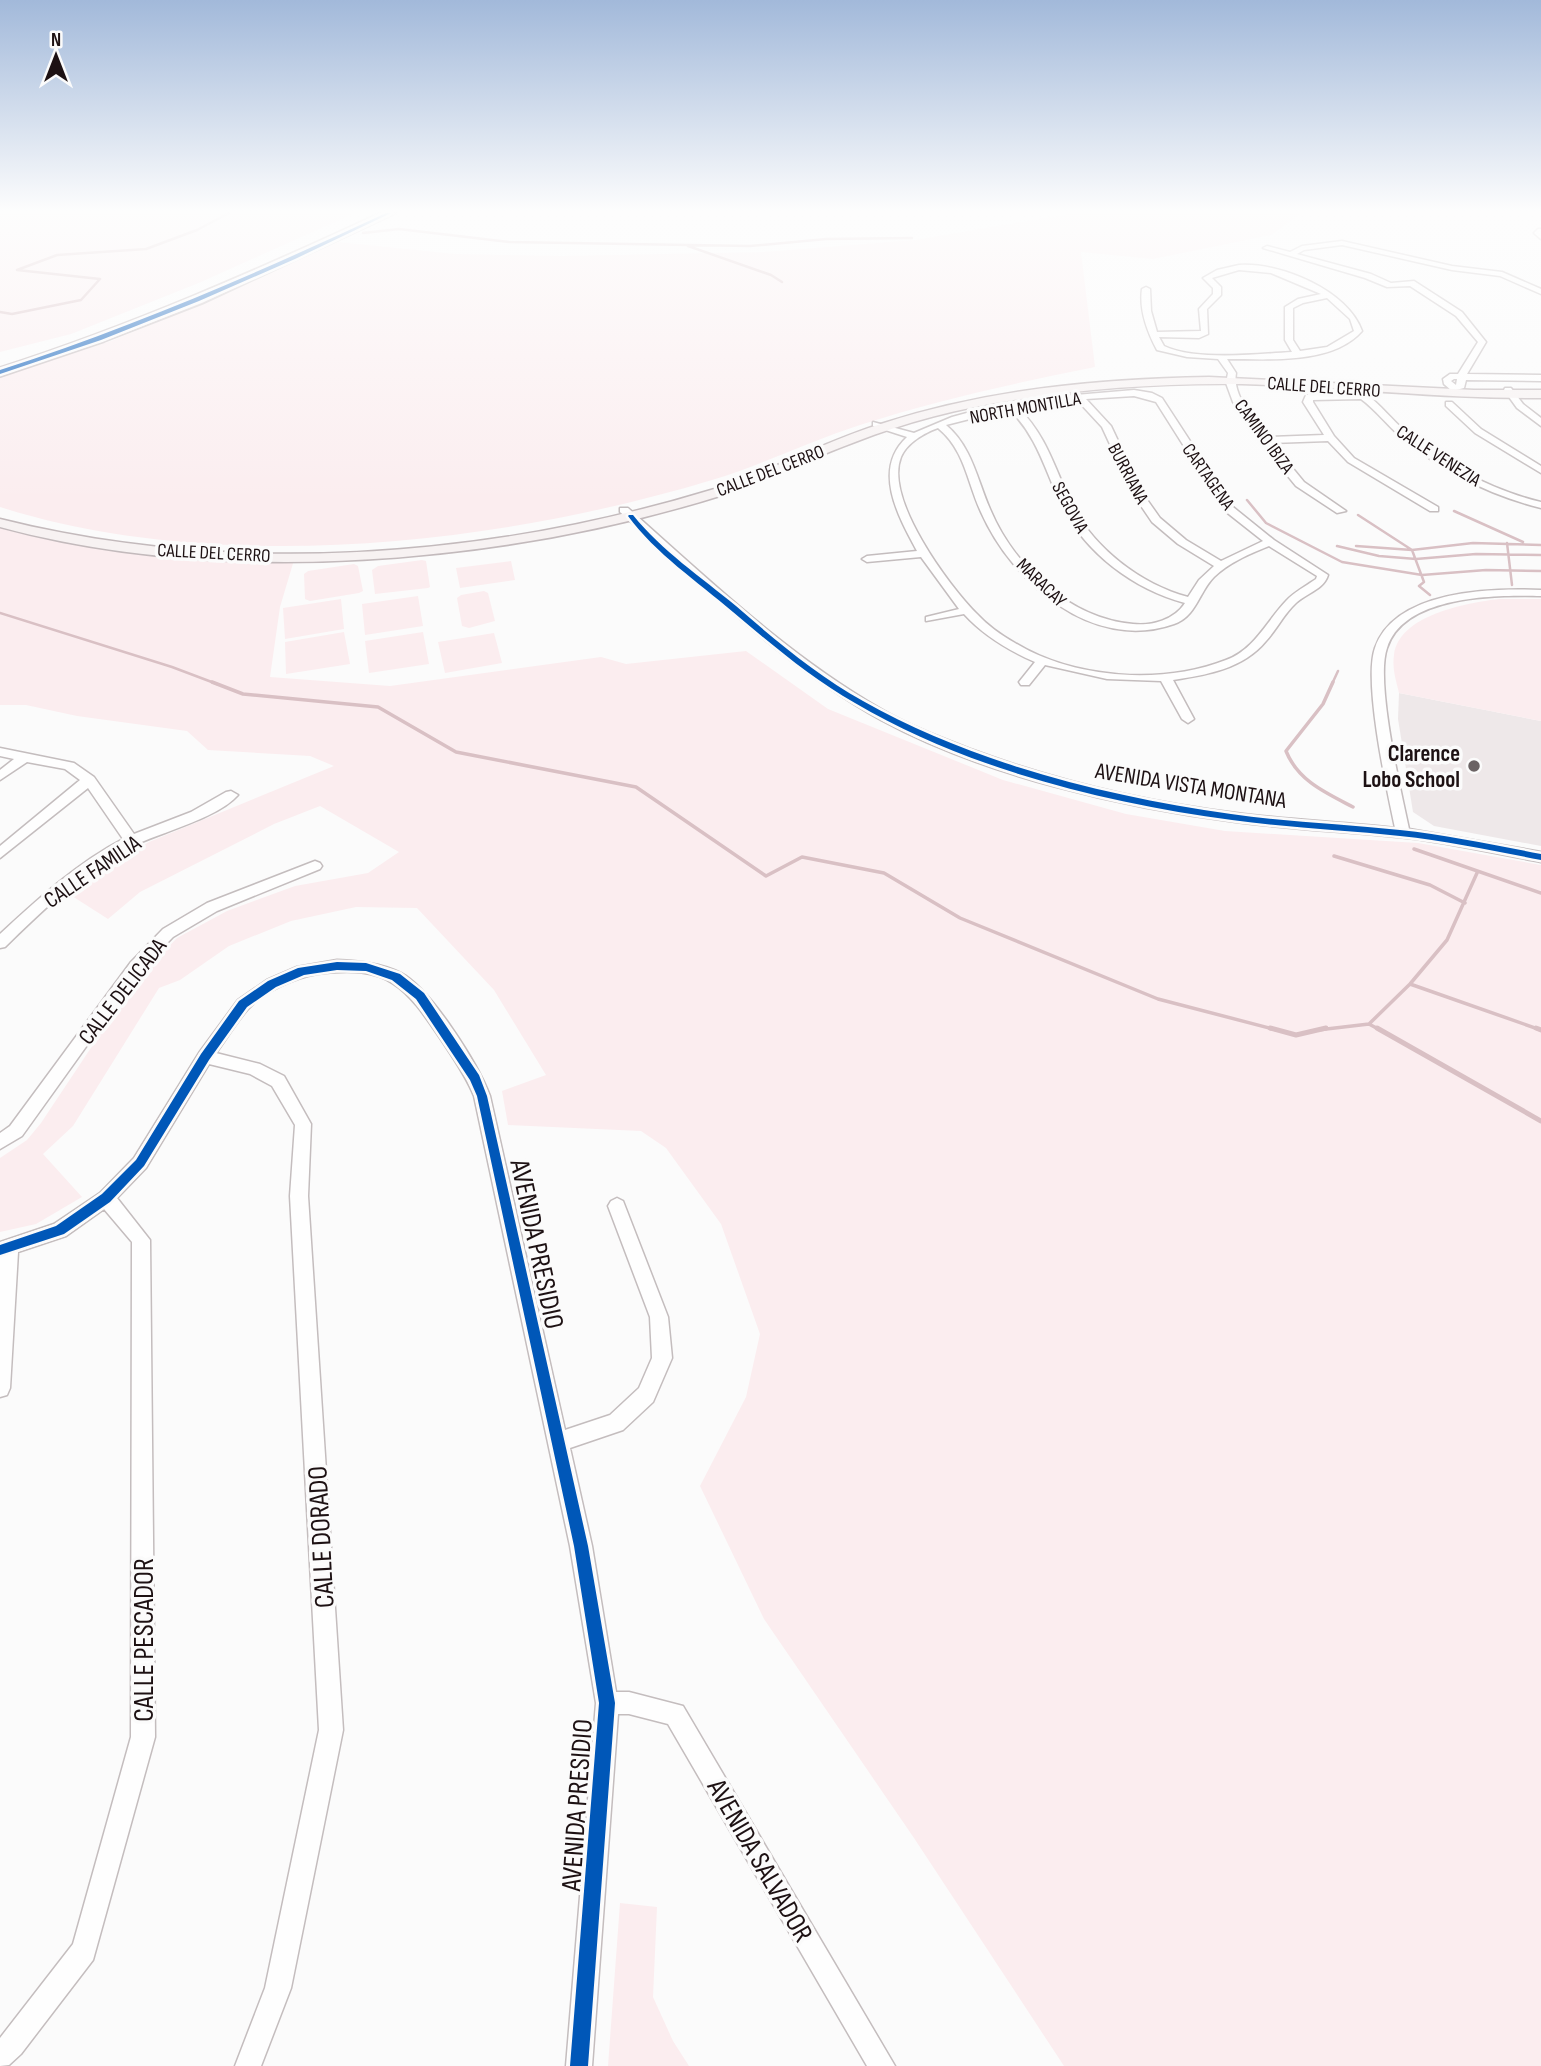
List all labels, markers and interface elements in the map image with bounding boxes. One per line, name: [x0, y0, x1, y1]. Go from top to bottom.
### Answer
north arrow: [21, 21, 91, 91]
text: N: [51, 29, 61, 52]
street label: CALLE DEL CERRO: [1267, 372, 1381, 403]
street label: NORTH MONTILLA: [968, 387, 1083, 430]
street label: CAMINO IBIZA: [1229, 395, 1299, 479]
street label: CALLE VENEZIA: [1392, 420, 1485, 493]
street label: CARTAGENA: [1177, 439, 1239, 515]
street label: CALLE DEL CERRO: [714, 440, 828, 502]
street label: BURRIANA: [1102, 440, 1154, 509]
street label: SEGOVIA: [1046, 478, 1093, 538]
street label: CALLE DEL CERRO: [157, 539, 271, 568]
street label: MARACAY: [1011, 554, 1071, 612]
place label: Clarence Lobo School: [1362, 740, 1460, 794]
street label: AVENIDA VISTA MONTANA: [1092, 757, 1288, 815]
marker: Clarence Lobo School: [1466, 758, 1482, 774]
street label: CALLE FAMILIA: [39, 829, 146, 914]
street label: CALLE DELICADA: [73, 933, 173, 1050]
street label: AVENIDA PRESIDIO: [502, 1156, 571, 1332]
street label: CALLE DORADO: [301, 1465, 342, 1609]
street label: CALLE PESCADOR: [128, 1558, 161, 1722]
street label: AVENIDA PRESIDIO: [555, 1718, 600, 1893]
street label: AVENIDA SALVADOR: [699, 1773, 820, 1948]

